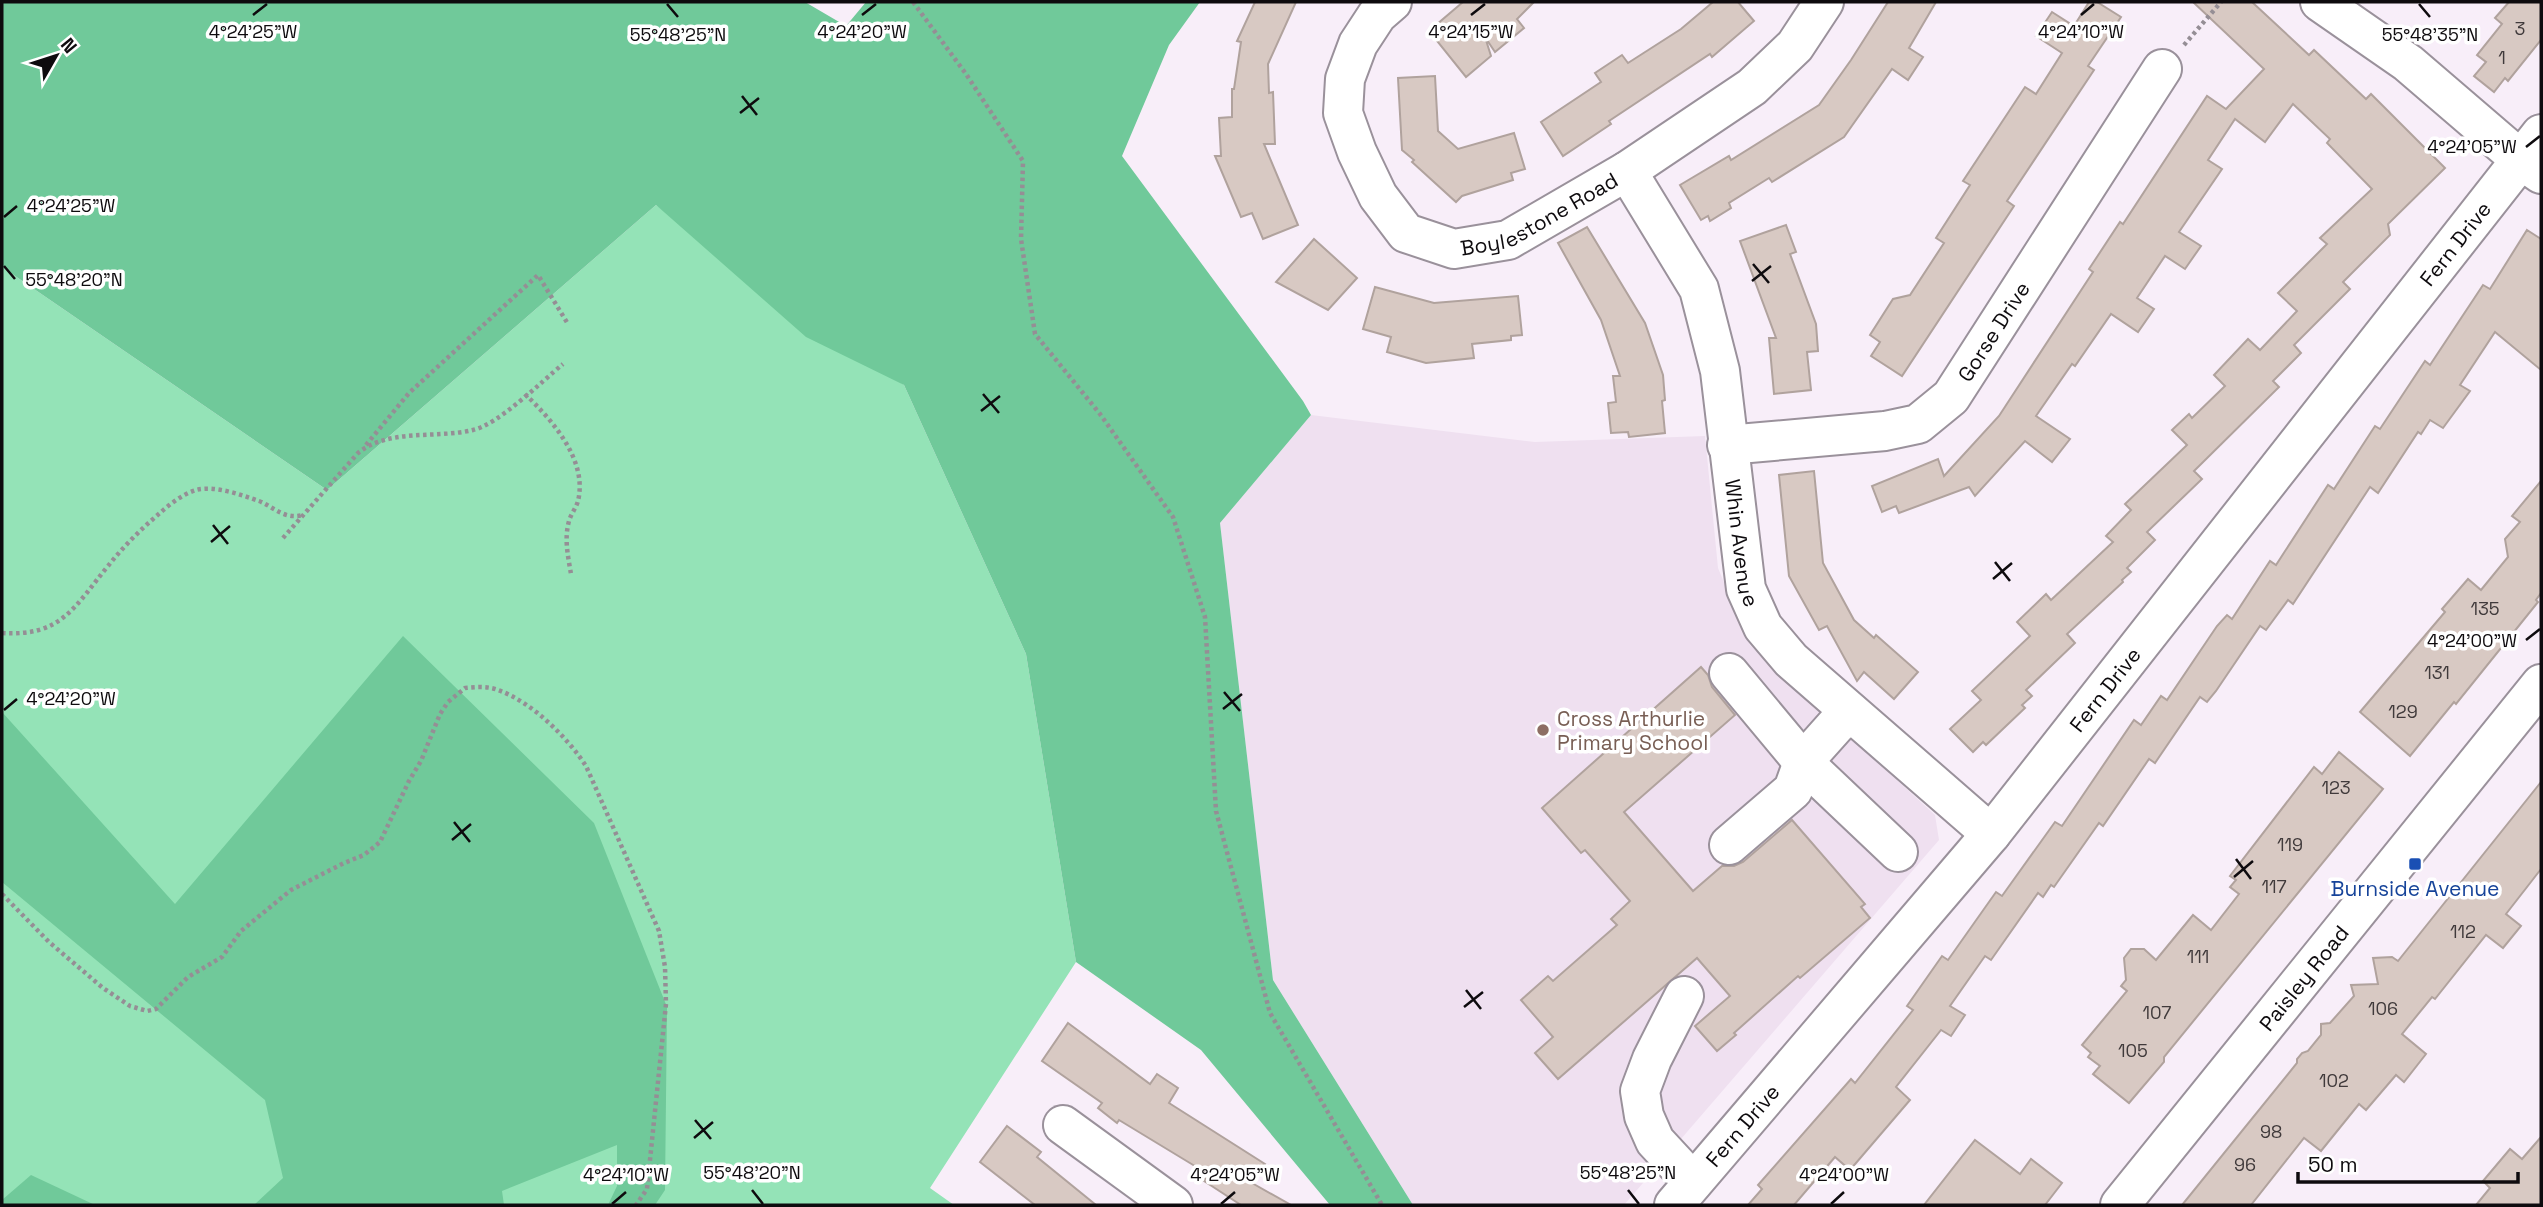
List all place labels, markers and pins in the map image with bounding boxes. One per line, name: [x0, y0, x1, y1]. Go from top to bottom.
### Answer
place label: Cross Arthurlie Primary School: [1557, 705, 1708, 756]
marker: Cross Arthurlie Primary School: [1535, 722, 1551, 738]
marker: Burnside Avenue: [2407, 856, 2423, 872]
place label: Burnside Avenue: [2331, 875, 2499, 902]

